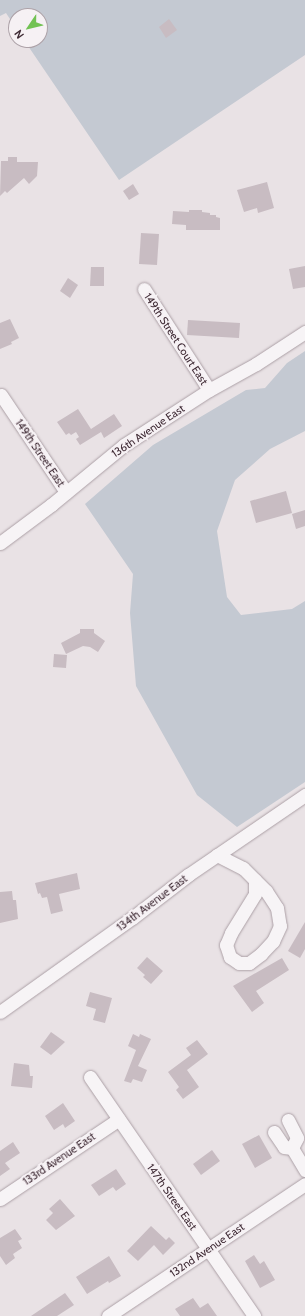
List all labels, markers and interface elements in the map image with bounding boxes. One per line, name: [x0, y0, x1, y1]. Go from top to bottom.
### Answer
north arrow: [8, 8, 48, 48]
text: N: [11, 27, 27, 42]
street label: 149th Street Court East: [141, 291, 211, 387]
street label: 136th Avenue East: [109, 402, 187, 460]
street label: 149th Street East: [13, 417, 67, 489]
street label: 134th Avenue East: [114, 872, 190, 934]
street label: 133rd Avenue East: [20, 1130, 98, 1188]
street label: 147th Street East: [144, 1161, 200, 1233]
street label: 132nd Avenue East: [167, 1220, 247, 1280]

